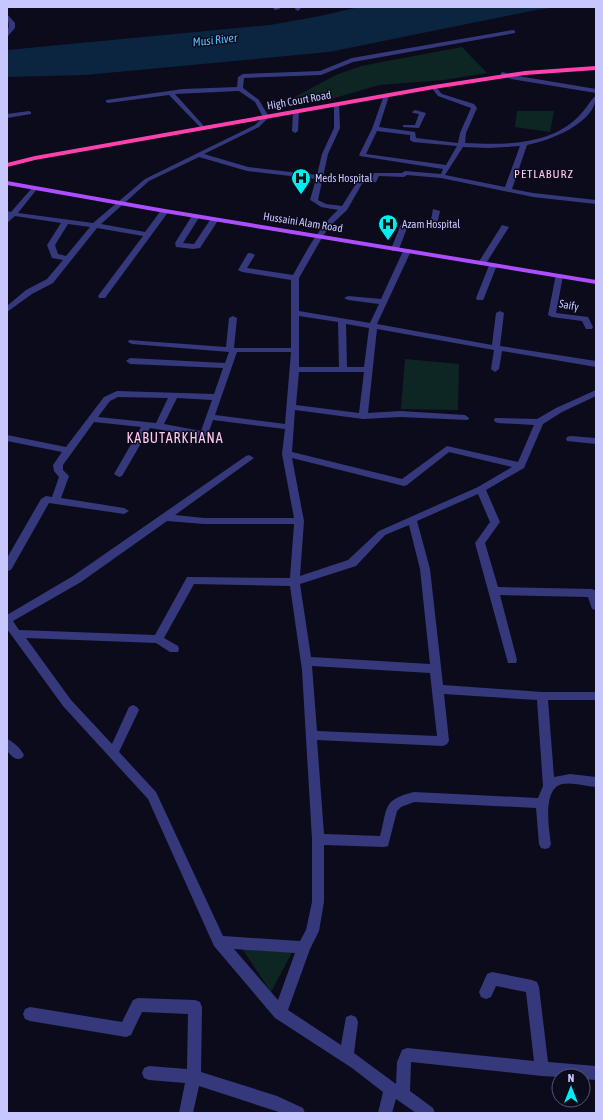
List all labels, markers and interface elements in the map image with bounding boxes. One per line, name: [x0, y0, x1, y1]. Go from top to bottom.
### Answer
water label: Musi River: [192, 31, 239, 49]
street label: High Court Road: [266, 88, 332, 112]
hospital icon: Meds Hospital: [290, 167, 312, 195]
district label: PETLABURZ: [514, 167, 574, 181]
place label: Meds Hospital: [315, 172, 372, 184]
street label: Hussaini Alam Road: [262, 210, 344, 234]
hospital icon: Azam Hospital: [377, 213, 399, 241]
place label: Azam Hospital: [402, 218, 460, 230]
street label: Saify: [558, 297, 580, 313]
district label: KABUTARKHANA: [126, 430, 224, 446]
north arrow: [551, 1068, 591, 1108]
text: N: [568, 1072, 574, 1084]

